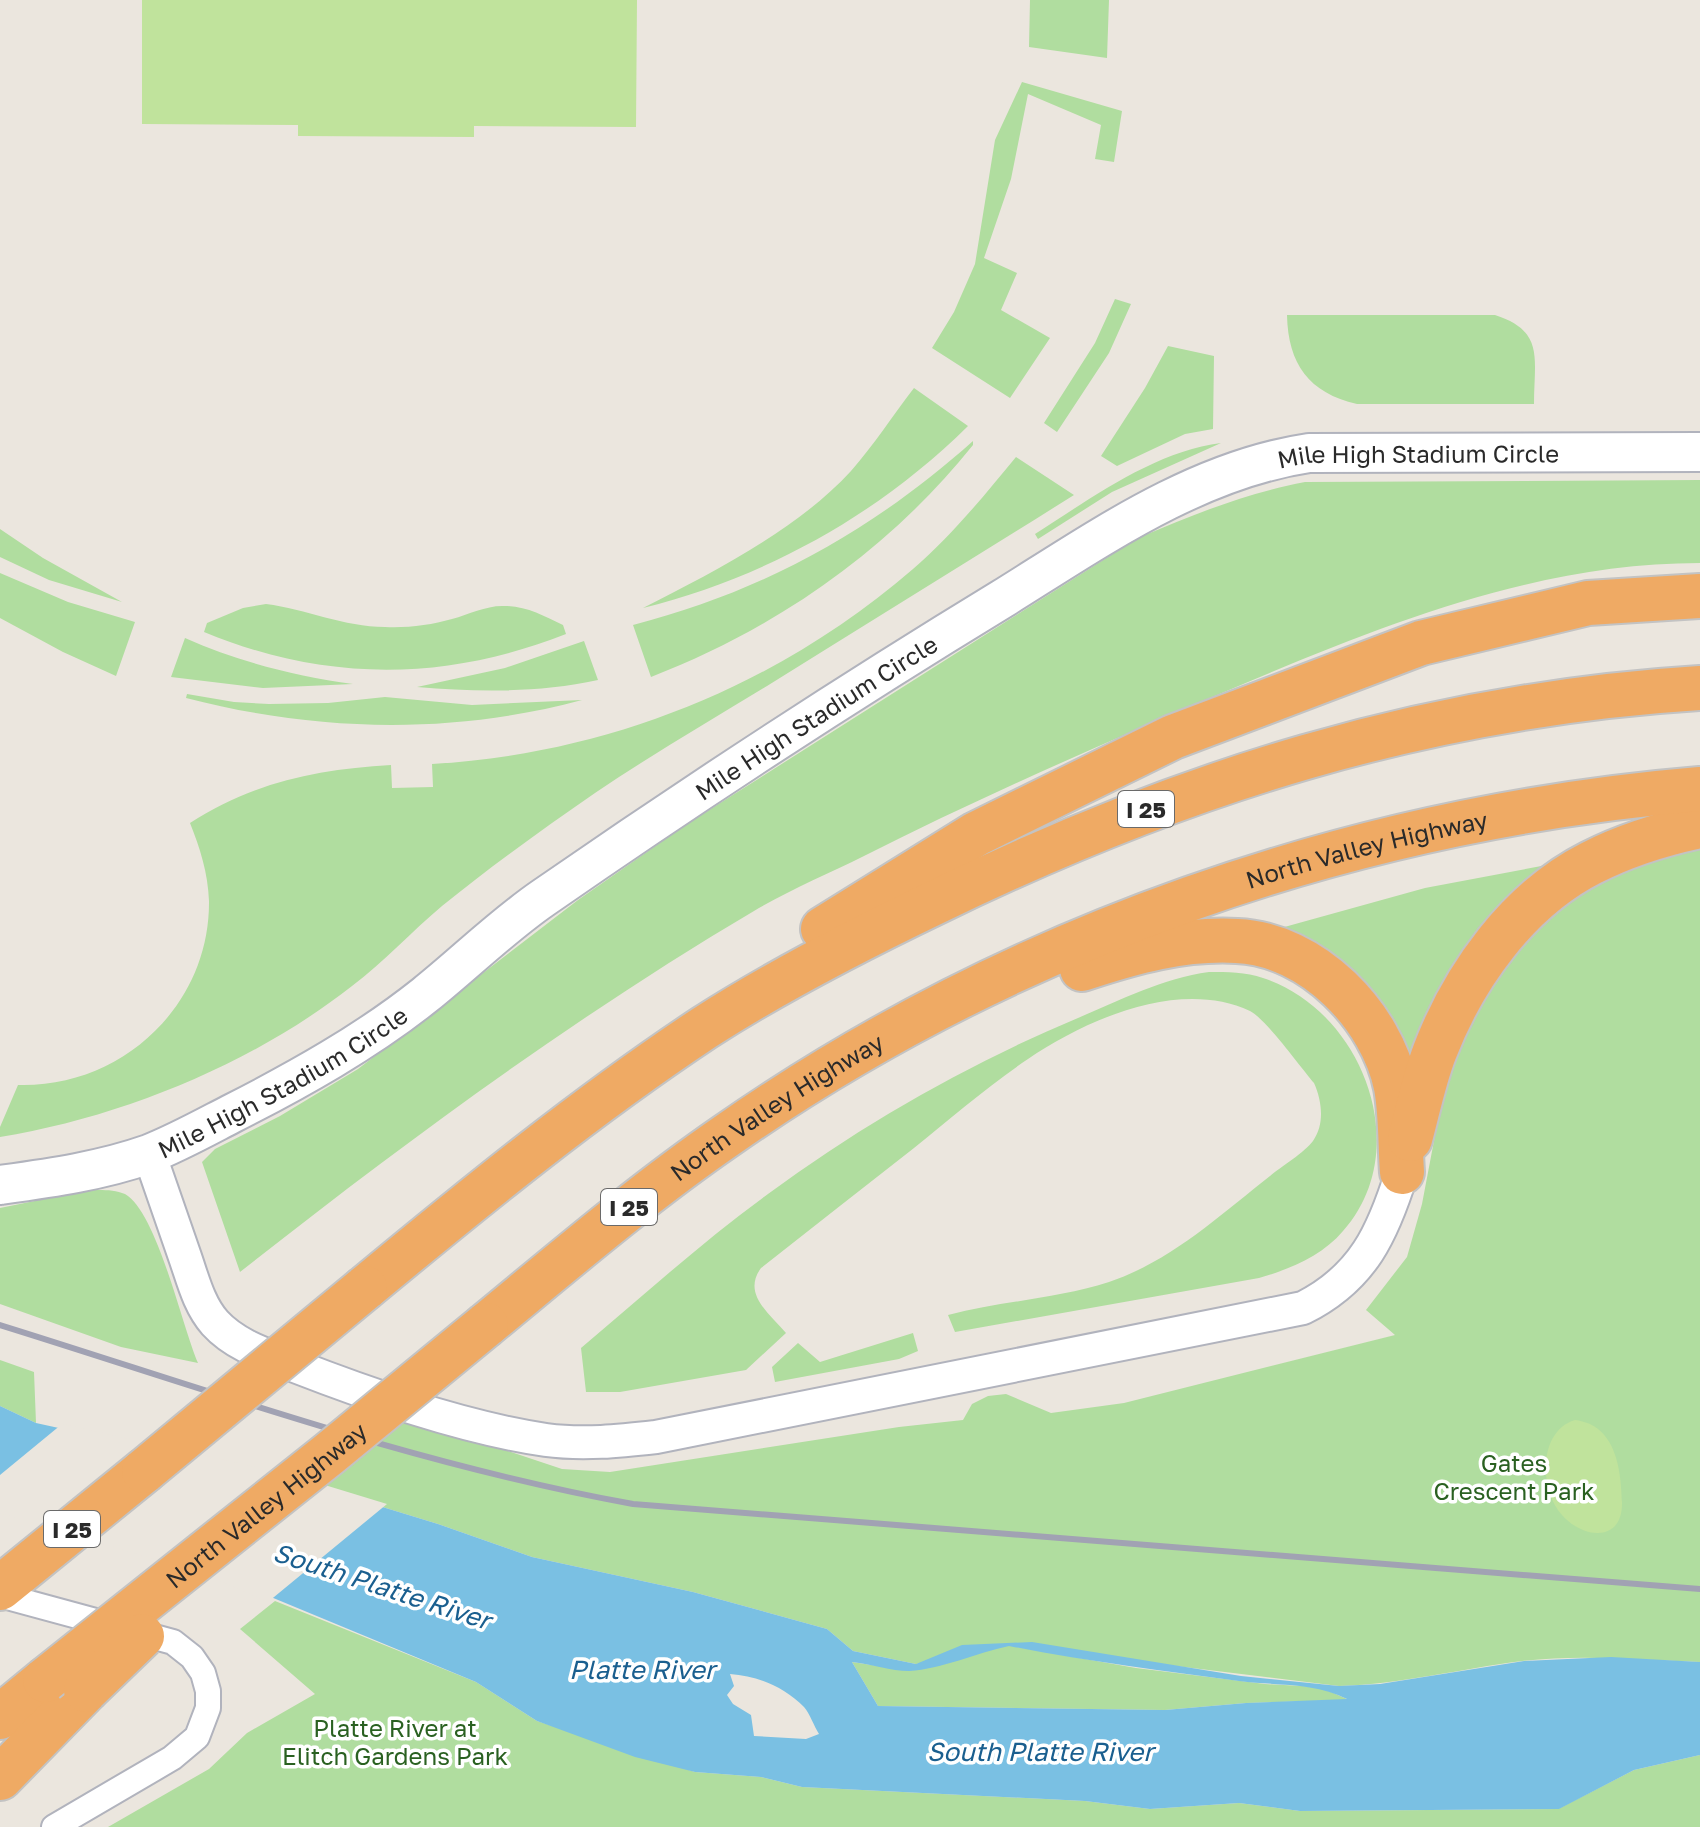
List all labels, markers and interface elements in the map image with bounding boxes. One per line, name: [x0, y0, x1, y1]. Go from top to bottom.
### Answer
street label: Mile High Stadium Circle: [1275, 438, 1559, 473]
street label: Mile High Stadium Circle: [689, 628, 942, 805]
road number: I 25: [1118, 791, 1174, 827]
street label: North Valley Highway: [1242, 804, 1490, 894]
street label: Mile High Stadium Circle: [153, 999, 412, 1163]
street label: North Valley Highway: [664, 1026, 888, 1186]
road number: I 25: [601, 1189, 657, 1225]
street label: North Valley Highway: [159, 1415, 372, 1593]
park label: Gates Crescent Park: [1433, 1448, 1595, 1505]
road number: I 25: [44, 1511, 100, 1547]
water label: South Platte River: [269, 1536, 498, 1637]
water label: Platte River: [569, 1654, 719, 1685]
park label: Platte River at Elitch Gardens Park: [282, 1713, 508, 1770]
water label: South Platte River: [927, 1736, 1157, 1767]

